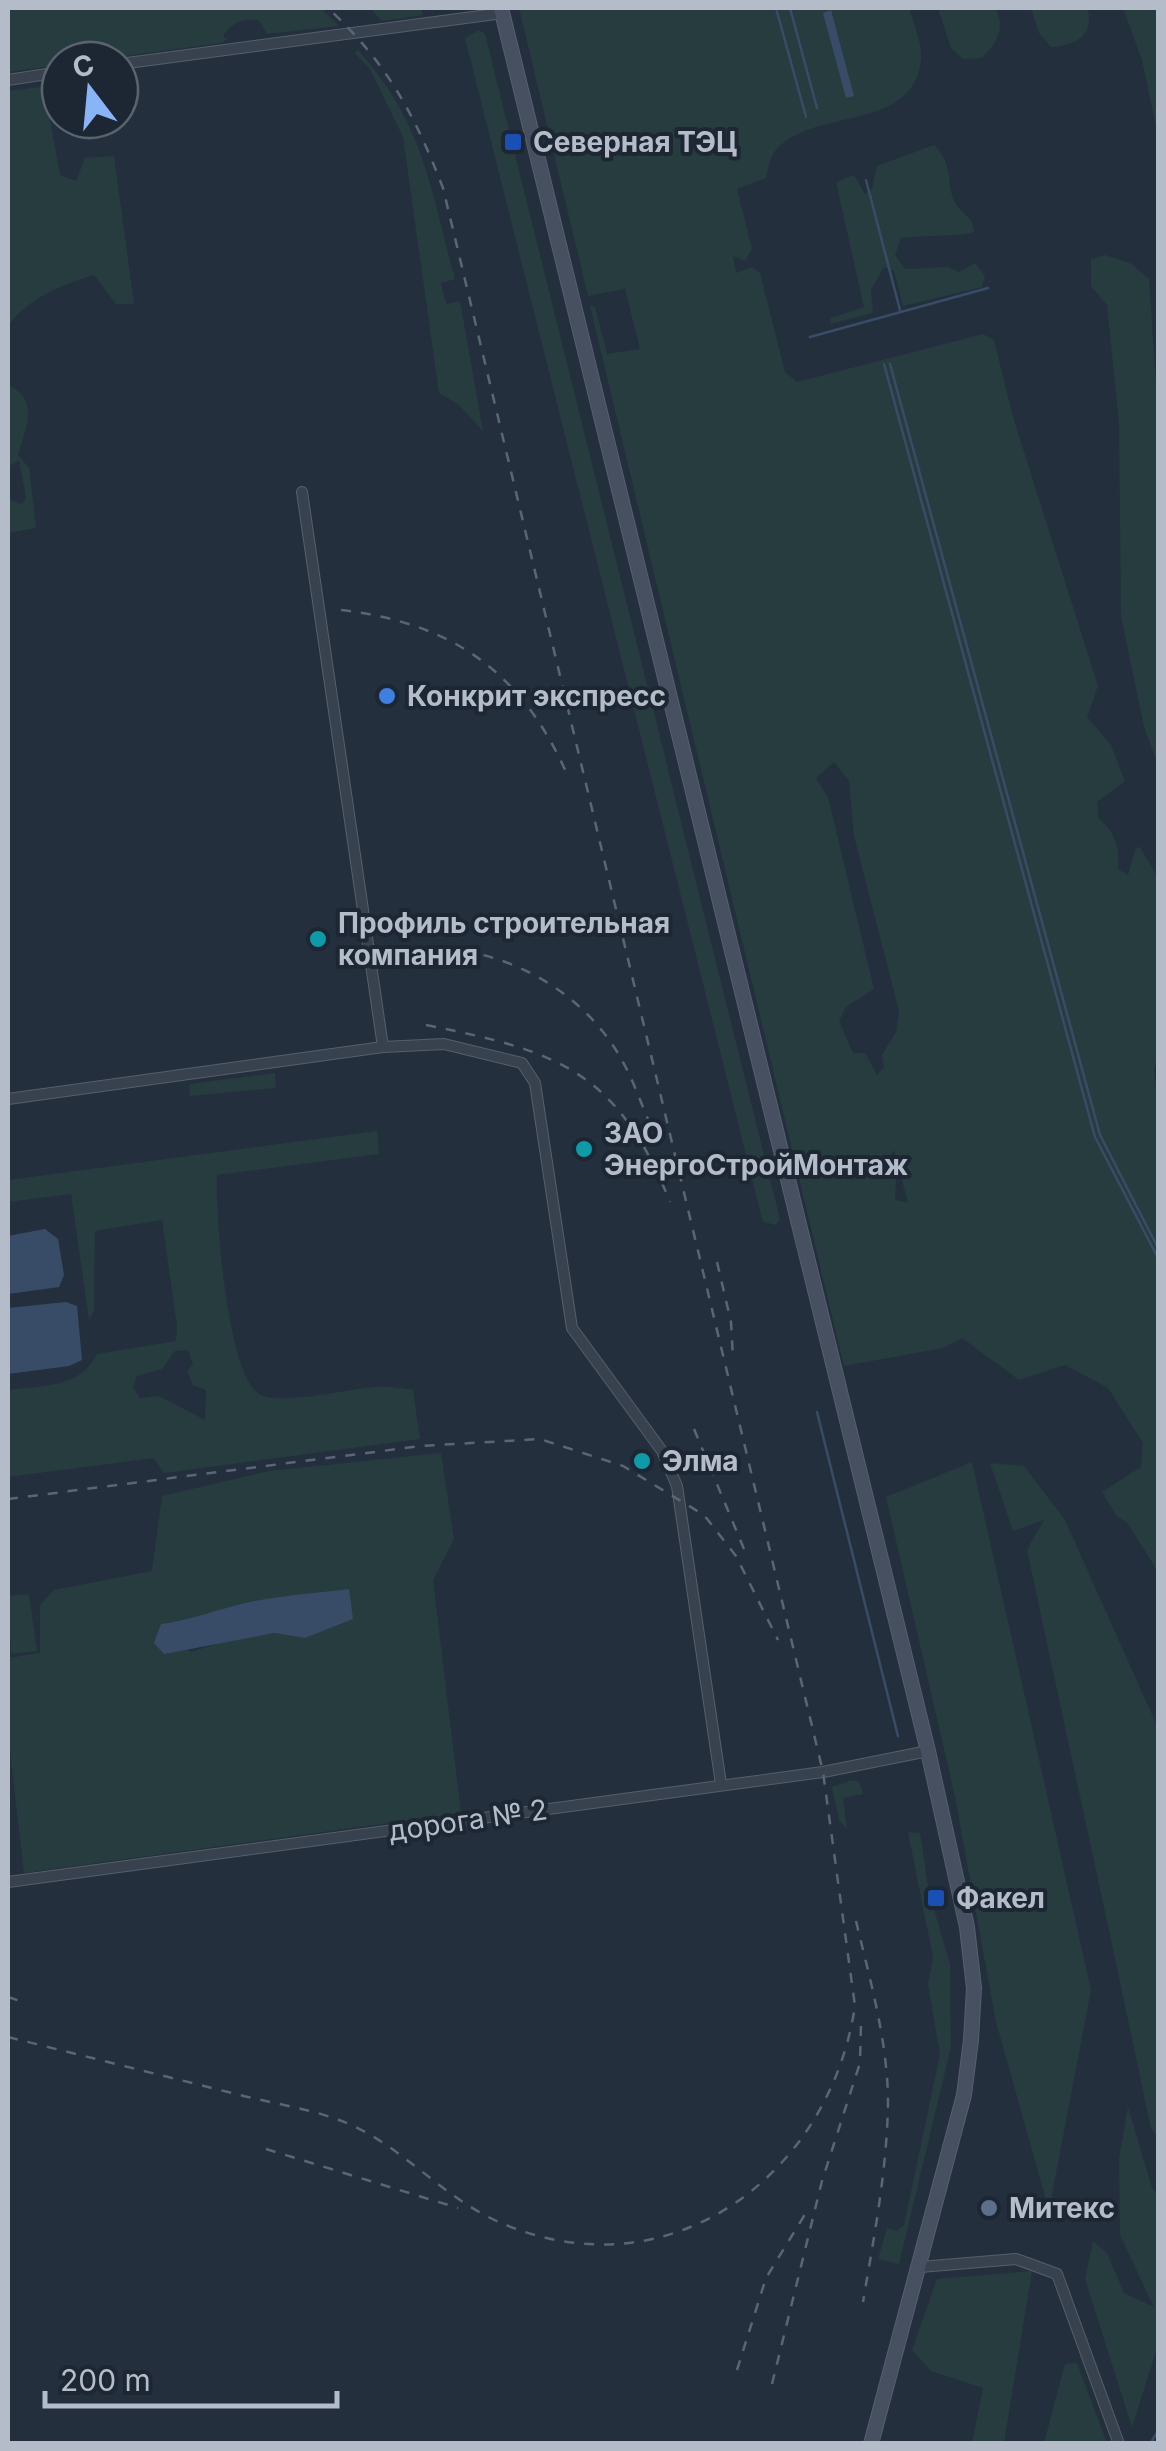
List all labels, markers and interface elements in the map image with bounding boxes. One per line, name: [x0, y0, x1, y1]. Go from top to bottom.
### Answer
north arrow: [40, 40, 140, 140]
text: С: [68, 47, 98, 85]
place label: Северная ТЭЦ: [533, 125, 737, 159]
marker: Северная ТЭЦ: [502, 131, 524, 153]
place label: Конкрит экспресс: [407, 679, 666, 713]
marker: Конкрит экспресс: [376, 685, 398, 707]
place label: Профиль строительная компания: [338, 906, 670, 972]
marker: Профиль строительная компания: [307, 928, 329, 950]
place label: ЗАО ЭнергоСтройМонтаж: [604, 1116, 908, 1182]
marker: ЗАО ЭнергоСтройМонтаж: [573, 1138, 595, 1160]
place label: Элма: [662, 1444, 739, 1478]
marker: Элма: [631, 1450, 653, 1472]
street label: дорога № 2: [387, 1792, 549, 1848]
place label: Факел: [956, 1881, 1045, 1915]
marker: Факел: [925, 1887, 947, 1909]
place label: Митекс: [1009, 2191, 1115, 2225]
marker: Митекс: [978, 2197, 1000, 2219]
scale bar: [45, 2346, 338, 2408]
text: 200 m: [60, 2362, 151, 2398]

